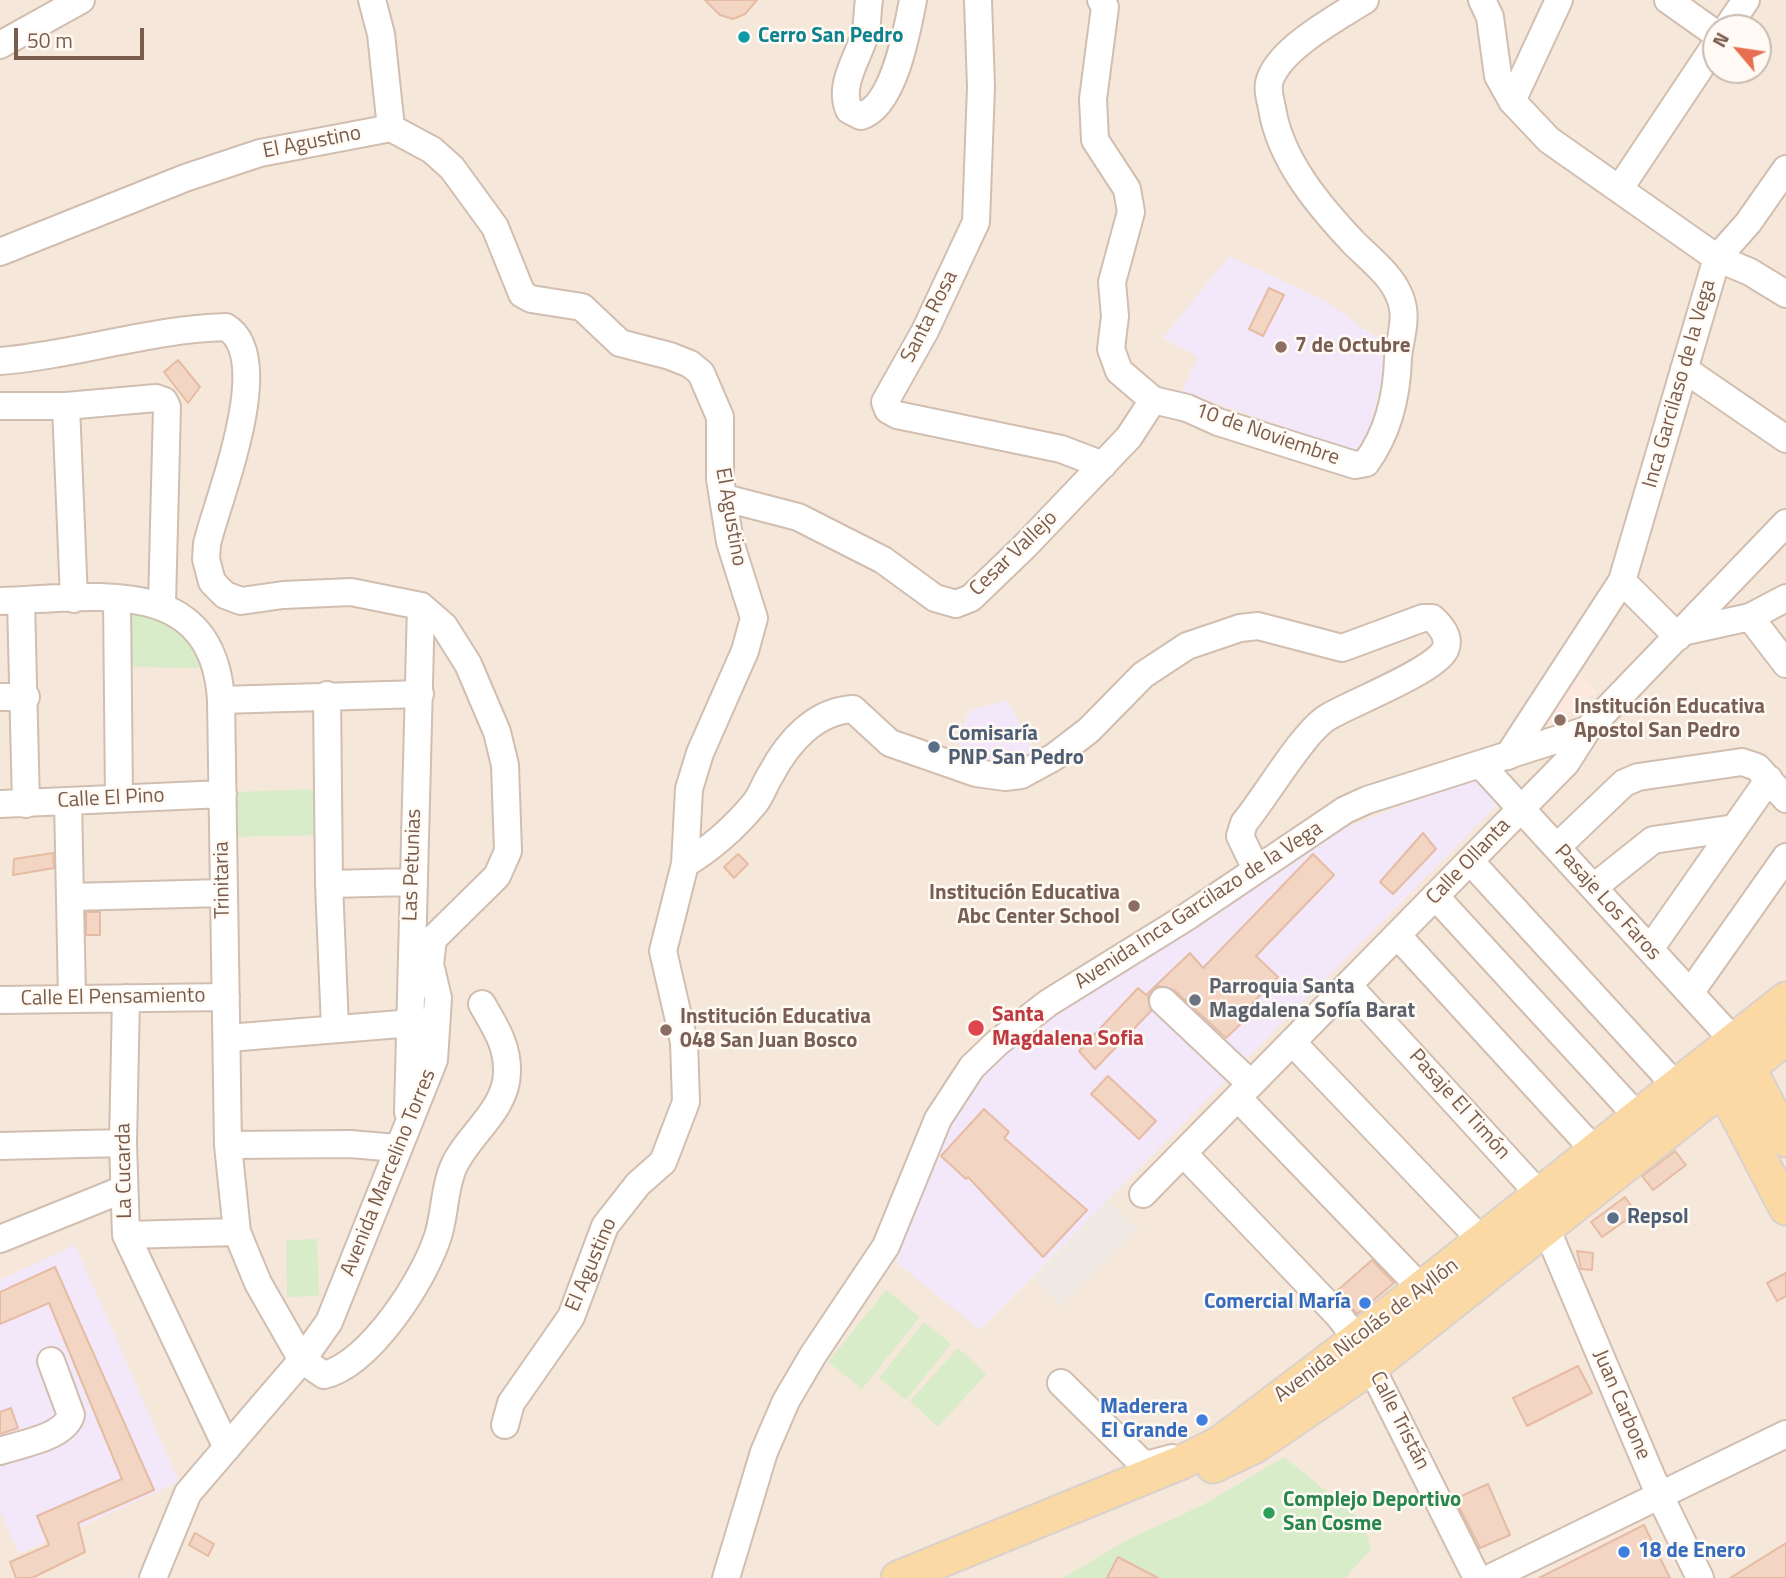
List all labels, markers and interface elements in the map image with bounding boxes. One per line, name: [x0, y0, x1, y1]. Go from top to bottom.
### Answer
scale bar: [18, 14, 147, 58]
north arrow: [1702, 14, 1772, 84]
text: 50 m: [27, 24, 73, 56]
place label: Cerro San Pedro: [758, 24, 903, 50]
text: N: [1704, 27, 1736, 52]
marker: Cerro San Pedro: [736, 29, 752, 45]
street label: El Agustino: [261, 121, 363, 165]
street label: Santa Rosa: [896, 267, 964, 367]
street label: Inca Garcilaso de la Vega: [1638, 277, 1722, 491]
place label: 7 de Octubre: [1295, 334, 1410, 360]
marker: 7 de Octubre: [1273, 339, 1289, 355]
street label: 10 de Noviembre: [1191, 399, 1343, 471]
street label: El Agustino: [709, 466, 751, 568]
street label: Cesar Vallejo: [965, 506, 1063, 602]
place label: Institución Educativa Apostol San Pedro: [1574, 695, 1765, 745]
marker: Institución Educativa Apostol San Pedro: [1552, 712, 1568, 728]
place label: Comisaría PNP San Pedro: [948, 722, 1084, 772]
marker: Comisaría PNP San Pedro: [926, 739, 942, 755]
street label: Calle El Pino: [57, 784, 165, 814]
street label: Las Petunias: [398, 808, 428, 922]
street label: Calle Ollanta: [1422, 814, 1516, 910]
street label: Avenida Inca Garcilazo de la Vega: [1070, 816, 1328, 996]
street label: Pasaje Los Faros: [1548, 840, 1666, 966]
street label: Trinitaria: [210, 841, 236, 919]
place label: Institución Educativa Abc Center School: [929, 881, 1120, 931]
marker: Institución Educativa Abc Center School: [1126, 898, 1142, 914]
place label: Parroquia Santa Magdalena Sofía Barat: [1209, 975, 1415, 1025]
street label: Calle El Pensamiento: [20, 984, 206, 1012]
marker: Parroquia Santa Magdalena Sofía Barat: [1187, 992, 1203, 1008]
place label: Santa Magdalena Sofia: [992, 1003, 1144, 1053]
place label: Institución Educativa 048 San Juan Bosco: [680, 1005, 871, 1055]
marker: Santa Magdalena Sofia: [966, 1018, 986, 1038]
marker: Institución Educativa 048 San Juan Bosco: [658, 1022, 674, 1038]
street label: Pasaje El Timón: [1403, 1045, 1515, 1165]
street label: Avenida Marcelino Torres: [336, 1066, 442, 1280]
street label: La Cucarda: [112, 1123, 138, 1219]
place label: Repsol: [1627, 1205, 1689, 1231]
marker: Repsol: [1605, 1210, 1621, 1226]
street label: El Agustino: [561, 1214, 623, 1316]
street label: Avenida Nicolás de Ayllón: [1270, 1253, 1464, 1409]
place label: Comercial María: [1204, 1290, 1351, 1316]
marker: Comercial María: [1357, 1295, 1373, 1311]
street label: Juan Carbone: [1587, 1346, 1655, 1464]
street label: Calle Tristán: [1364, 1368, 1434, 1474]
place label: Maderera El Grande: [1100, 1395, 1188, 1445]
marker: Maderera El Grande: [1194, 1412, 1210, 1428]
place label: Complejo Deportivo San Cosme: [1283, 1488, 1461, 1538]
marker: Complejo Deportivo San Cosme: [1261, 1505, 1277, 1521]
place label: 18 de Enero: [1638, 1539, 1746, 1565]
marker: 18 de Enero: [1616, 1544, 1632, 1560]

